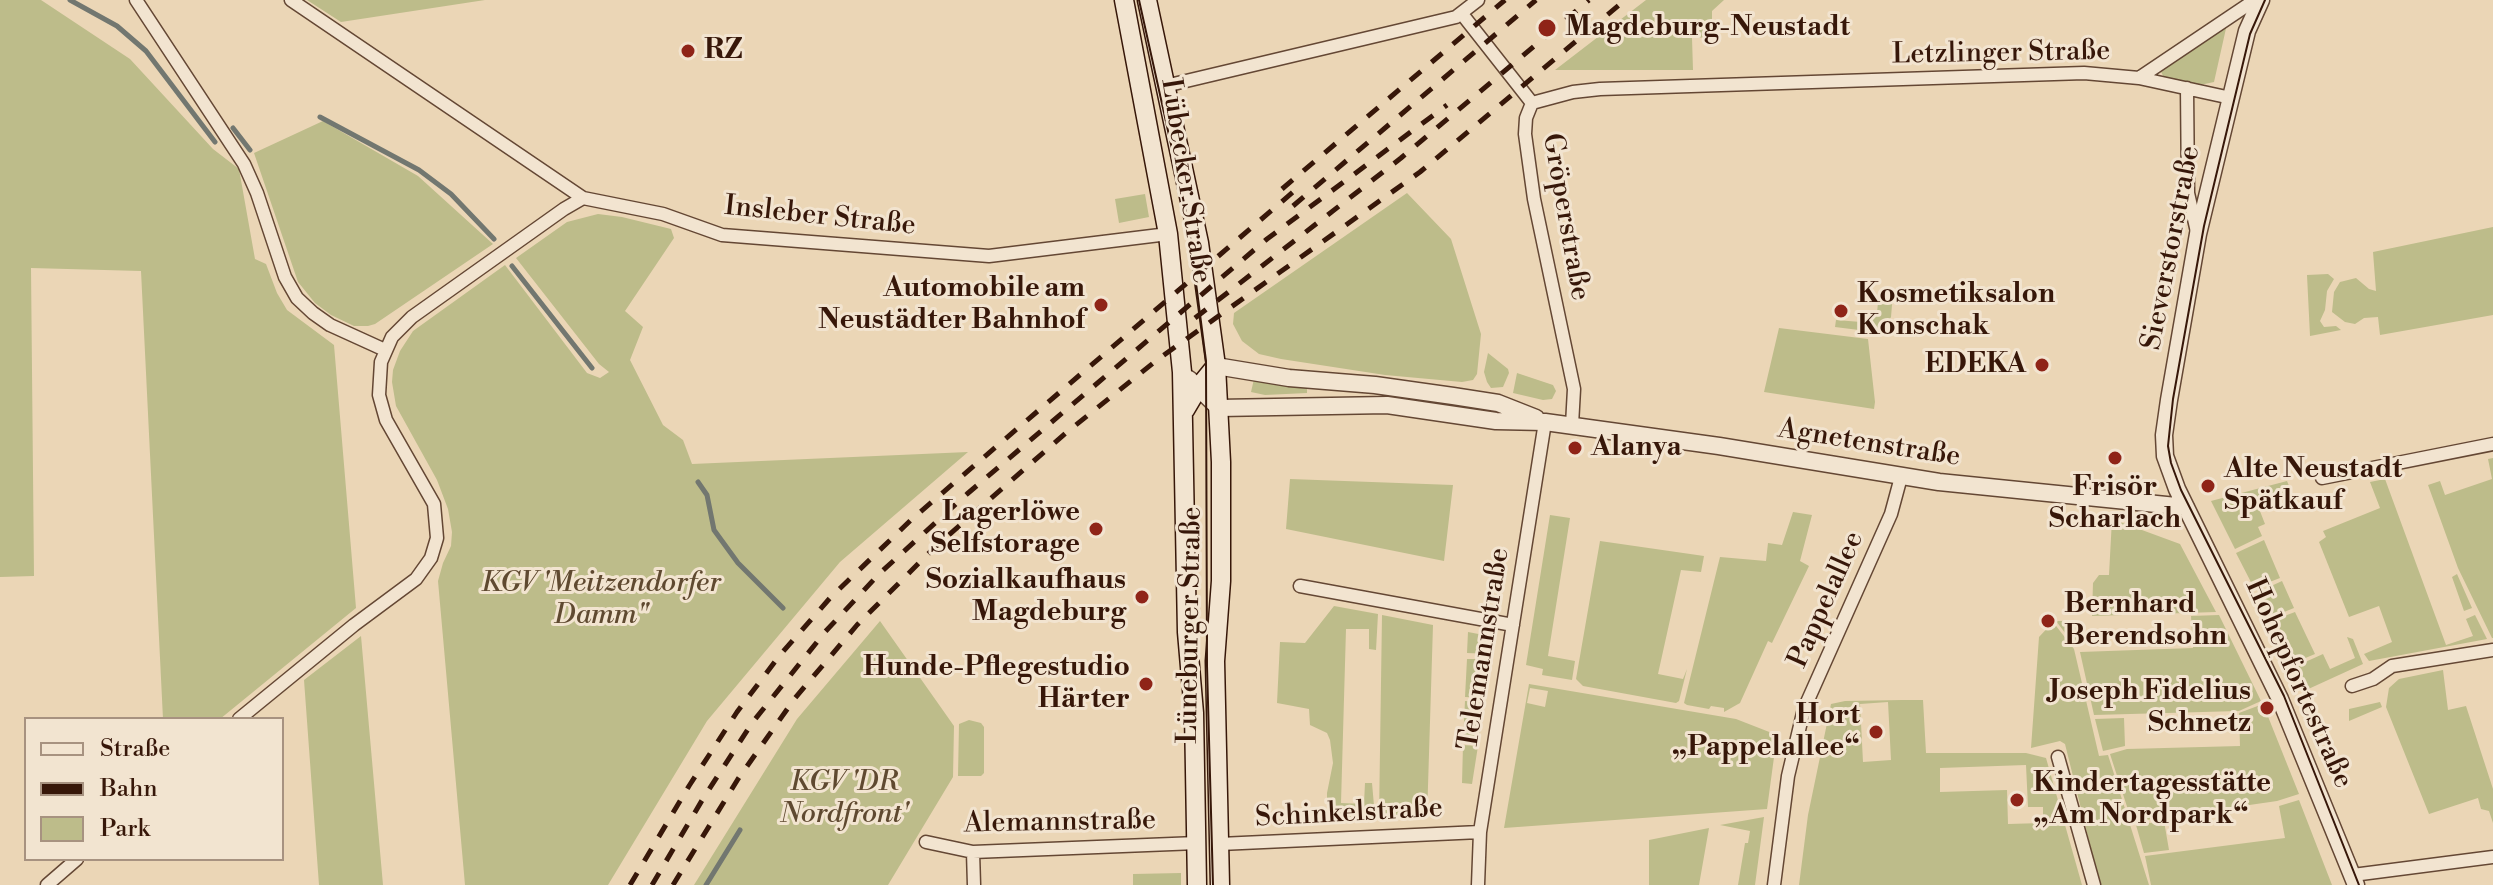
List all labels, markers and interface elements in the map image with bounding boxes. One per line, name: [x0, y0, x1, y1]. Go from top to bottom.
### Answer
place label: Magdeburg-Neustadt: [1565, 11, 1850, 45]
marker: Magdeburg-Neustadt: [1536, 17, 1558, 39]
place label: RZ: [704, 34, 742, 68]
street label: Letzlinger Straße: [1892, 35, 2110, 73]
marker: RZ: [679, 42, 697, 60]
street label: Lübecker Straße: [1152, 76, 1218, 286]
street label: Gröperstraße: [1534, 131, 1596, 303]
street label: Sieverstorstraße: [2136, 143, 2208, 353]
street label: Insleber Straße: [723, 190, 917, 244]
place label: Automobile am Neustädter Bahnhof: [818, 272, 1085, 338]
place label: Kosmetiksalon Konschak: [1857, 278, 2055, 344]
marker: Automobile am Neustädter Bahnhof: [1092, 296, 1110, 314]
marker: Kosmetiksalon Konschak: [1832, 302, 1850, 320]
place label: EDEKA: [1925, 348, 2026, 382]
marker: EDEKA: [2033, 356, 2051, 374]
street label: Agnetenstraße: [1775, 413, 1963, 475]
place label: Alanya: [1591, 431, 1682, 465]
marker: Alanya: [1566, 439, 1584, 457]
marker: Frisör Scharlach: [2106, 449, 2124, 467]
place label: Alte Neustadt Spätkauf: [2224, 453, 2402, 519]
place label: Frisör Scharlach: [2049, 471, 2181, 537]
marker: Alte Neustadt Spätkauf: [2199, 477, 2217, 495]
place label: Lagerlöwe Selfstorage: [930, 496, 1080, 562]
street label: Lüneburger Straße: [1172, 506, 1210, 744]
marker: Lagerlöwe Selfstorage: [1087, 520, 1105, 538]
street label: Pappelallee: [1782, 527, 1872, 673]
street label: Telemannstraße: [1452, 546, 1518, 752]
place label: Sozialkaufhaus Magdeburg: [926, 564, 1126, 630]
park label: KGV 'Meitzendorfer Damm": [481, 567, 721, 633]
street label: Hohepfortestraße: [2237, 574, 2359, 794]
marker: Sozialkaufhaus Magdeburg: [1133, 588, 1151, 606]
place label: Bernhard Berendsohn: [2064, 588, 2227, 654]
marker: Bernhard Berendsohn: [2039, 612, 2057, 630]
place label: Hunde-Pflegestudio Härter: [863, 651, 1130, 717]
marker: Hunde-Pflegestudio Härter: [1137, 675, 1155, 693]
place label: Joseph Fidelius Schnetz: [2049, 675, 2251, 741]
place label: Hort „Pappelallee“: [1672, 699, 1860, 765]
marker: Joseph Fidelius Schnetz: [2258, 699, 2276, 717]
legend: [24, 717, 284, 861]
marker: Hort „Pappelallee“: [1867, 723, 1885, 741]
text: Straße: [100, 734, 170, 764]
park label: KGV 'DR Nordfront': [780, 766, 908, 832]
place label: Kindertagesstätte „Am Nordpark“: [2033, 767, 2271, 833]
text: Bahn: [100, 774, 158, 804]
marker: Kindertagesstätte „Am Nordpark“: [2008, 791, 2026, 809]
street label: Schinkelstraße: [1254, 792, 1444, 836]
street label: Alemannstraße: [964, 805, 1156, 841]
text: Park: [100, 814, 150, 844]

